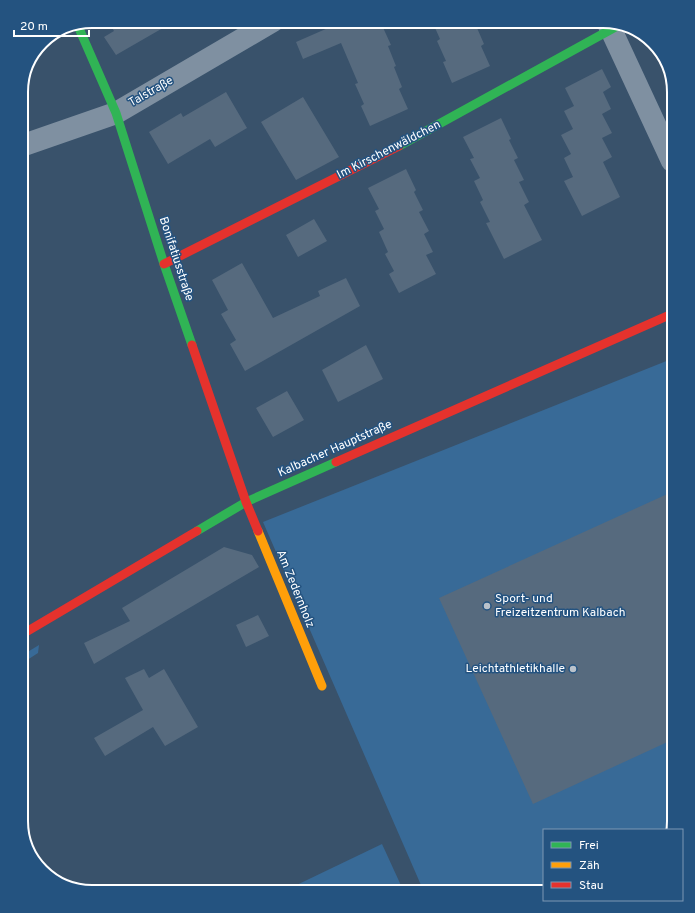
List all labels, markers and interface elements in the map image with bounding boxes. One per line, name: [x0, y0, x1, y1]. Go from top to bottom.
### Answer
scale bar: [14, 12, 89, 38]
text: 20 m: [20, 19, 48, 35]
street label: Talstraße: [126, 73, 176, 111]
street label: Im Kirschenwäldchen: [334, 117, 444, 183]
street label: Bonifatiusstraße: [155, 215, 197, 303]
street label: Kalbacher Hauptstraße: [275, 417, 395, 481]
street label: Am Zedernholz: [272, 548, 318, 630]
place label: Sport- und Freizeitzentrum Kalbach: [495, 591, 625, 621]
marker: Sport- und Freizeitzentrum Kalbach: [482, 601, 492, 611]
place label: Leichtathletikhalle: [466, 661, 565, 677]
marker: Leichtathletikhalle: [568, 664, 578, 674]
legend: [543, 829, 683, 901]
text: Frei: [579, 838, 599, 854]
text: Zäh: [579, 858, 600, 874]
text: Stau: [579, 878, 604, 894]

